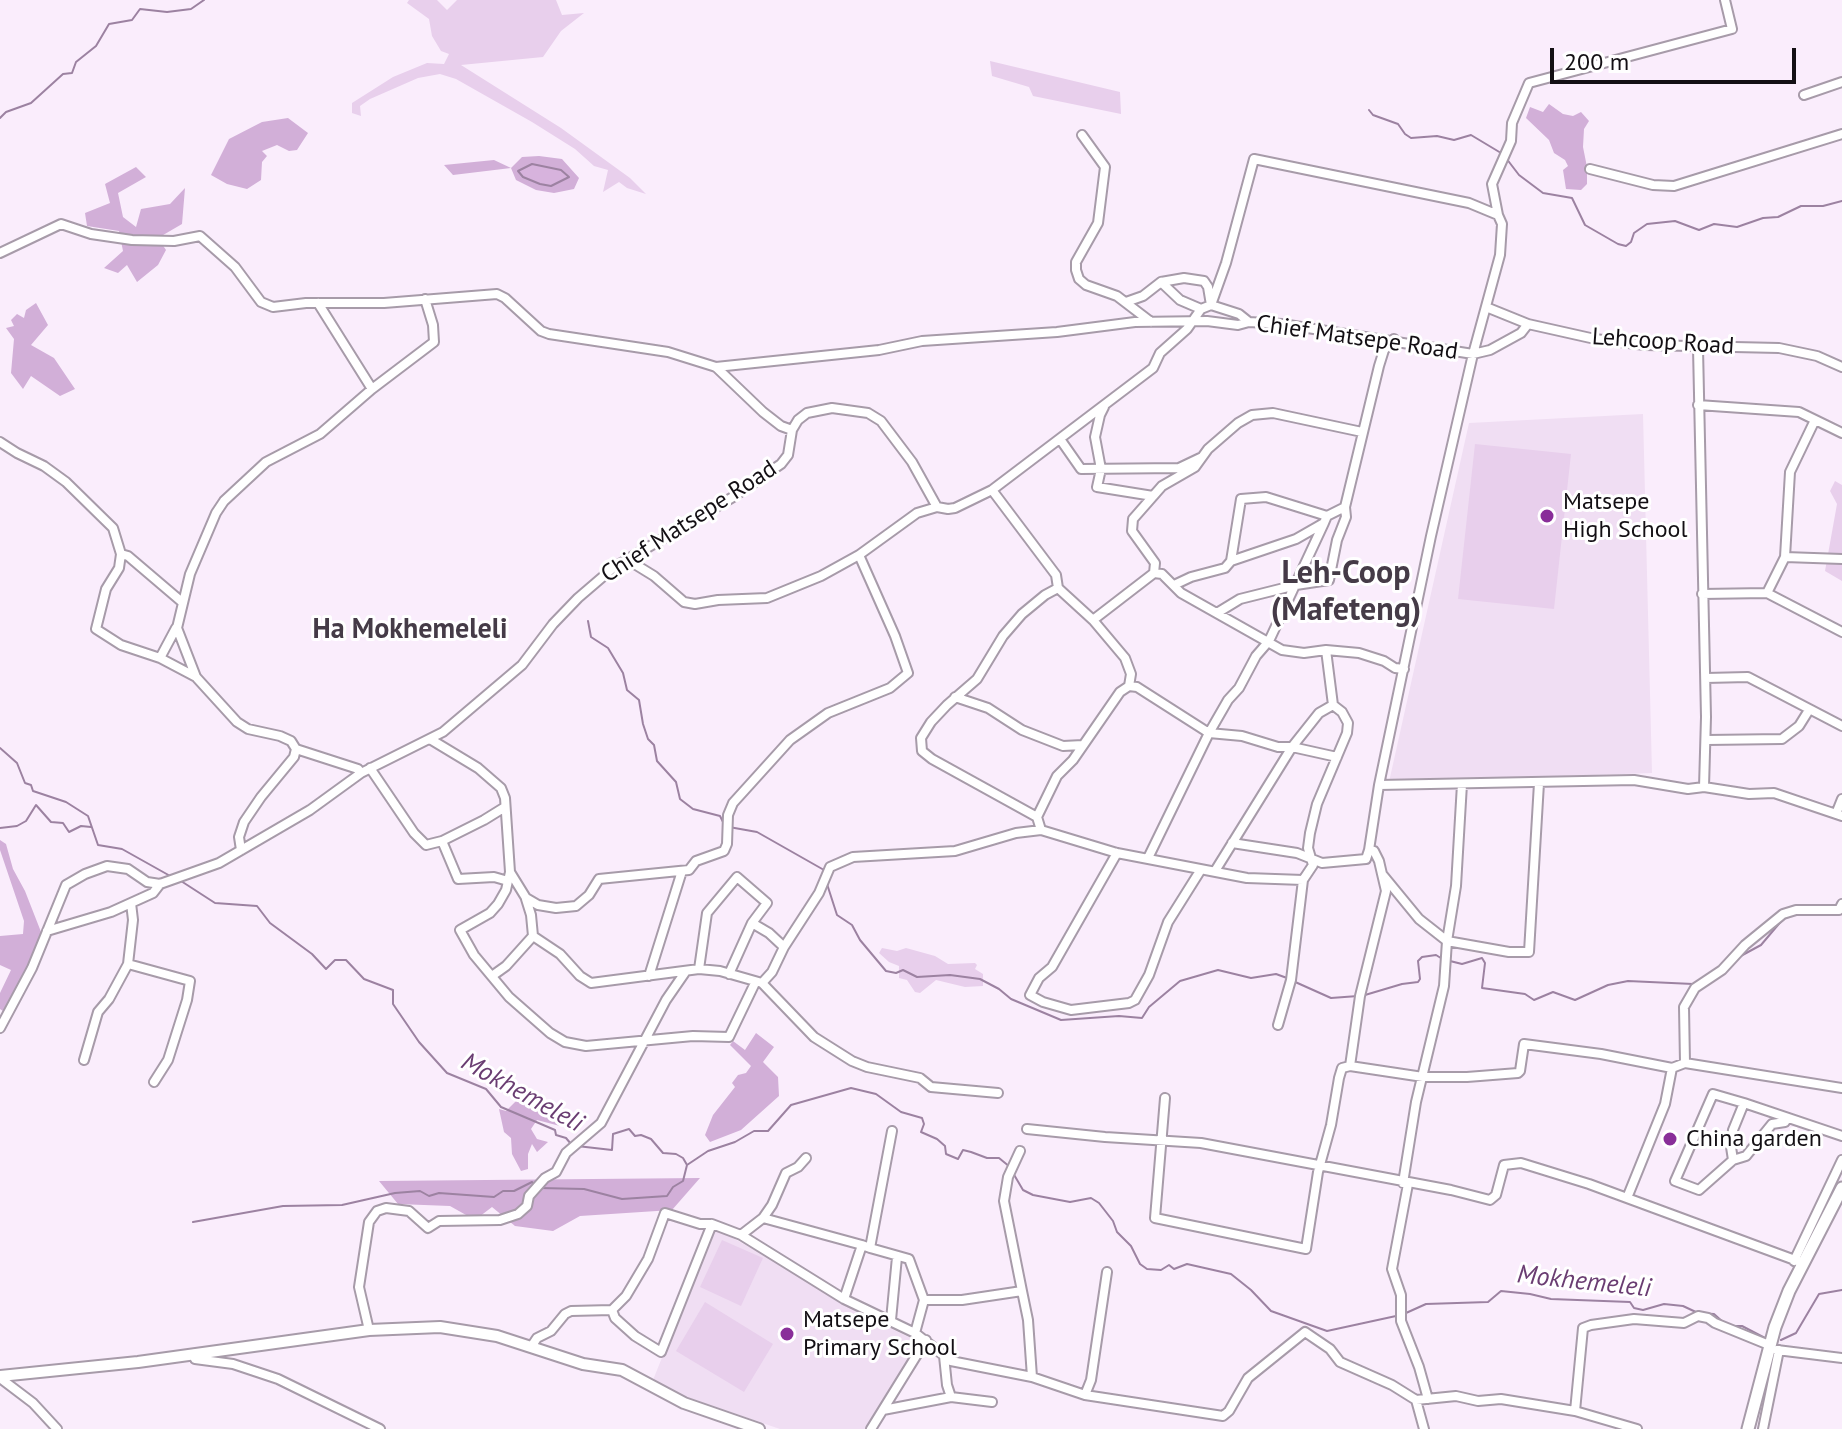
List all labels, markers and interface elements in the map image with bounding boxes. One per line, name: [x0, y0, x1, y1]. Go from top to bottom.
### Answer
scale bar: [1554, 32, 1800, 82]
text: 200 m: [1564, 46, 1629, 77]
street label: Chief Matsepe Road: [1254, 310, 1460, 366]
street label: Lehcoop Road: [1591, 323, 1735, 361]
street label: Chief Matsepe Road: [596, 455, 782, 589]
place label: Matsepe High School: [1563, 488, 1687, 544]
marker: Matsepe High School: [1538, 507, 1556, 525]
district label: Leh-Coop (Mafeteng): [1271, 555, 1421, 630]
district label: Ha Mokhemeleli: [313, 613, 507, 647]
water label: Mokhemeleli: [456, 1047, 588, 1139]
place label: China garden: [1686, 1125, 1822, 1153]
marker: China garden: [1661, 1130, 1679, 1148]
water label: Mokhemeleli: [1515, 1259, 1653, 1305]
place label: Matsepe Primary School: [803, 1306, 957, 1362]
marker: Matsepe Primary School: [778, 1325, 796, 1343]

